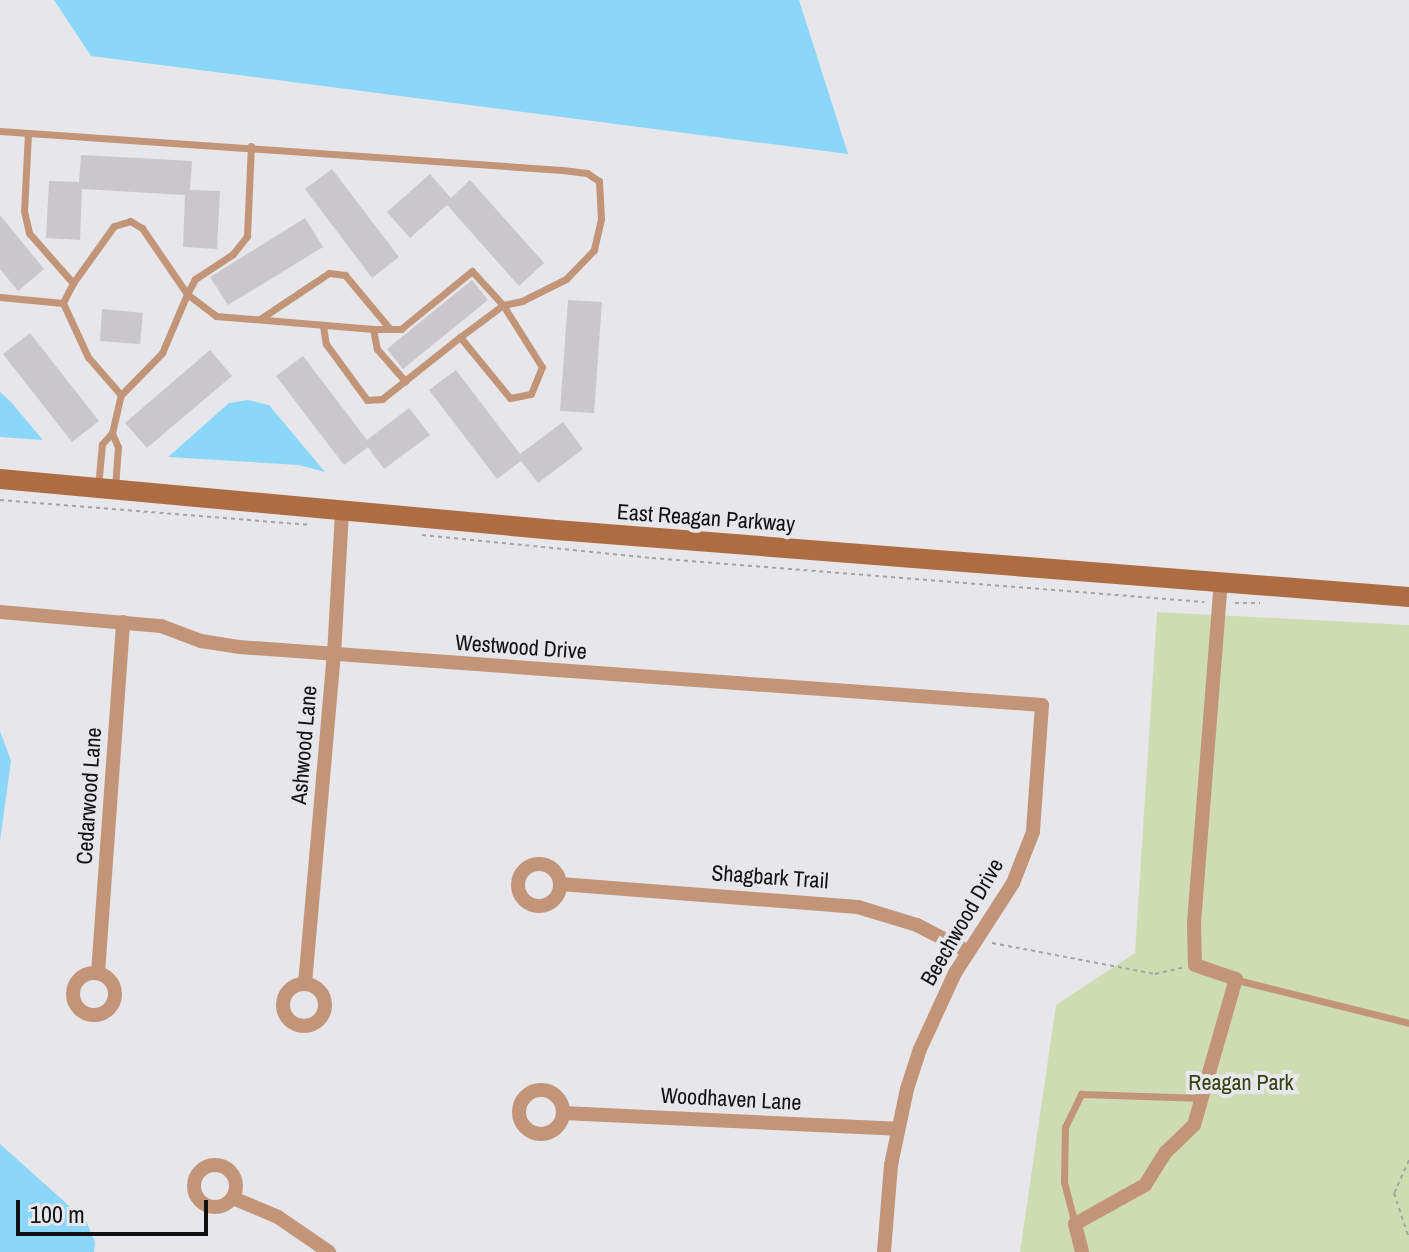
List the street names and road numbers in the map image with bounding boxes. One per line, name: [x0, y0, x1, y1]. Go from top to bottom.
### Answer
street label: East Reagan Parkway: [616, 499, 796, 537]
street label: Westwood Drive: [454, 629, 588, 665]
street label: Ashwood Lane: [286, 684, 322, 806]
street label: Cedarwood Lane: [71, 727, 107, 865]
street label: Beechwood Drive: [915, 854, 1009, 990]
street label: Shagbark Trail: [710, 860, 830, 894]
street label: Woodhaven Lane: [660, 1082, 802, 1116]

